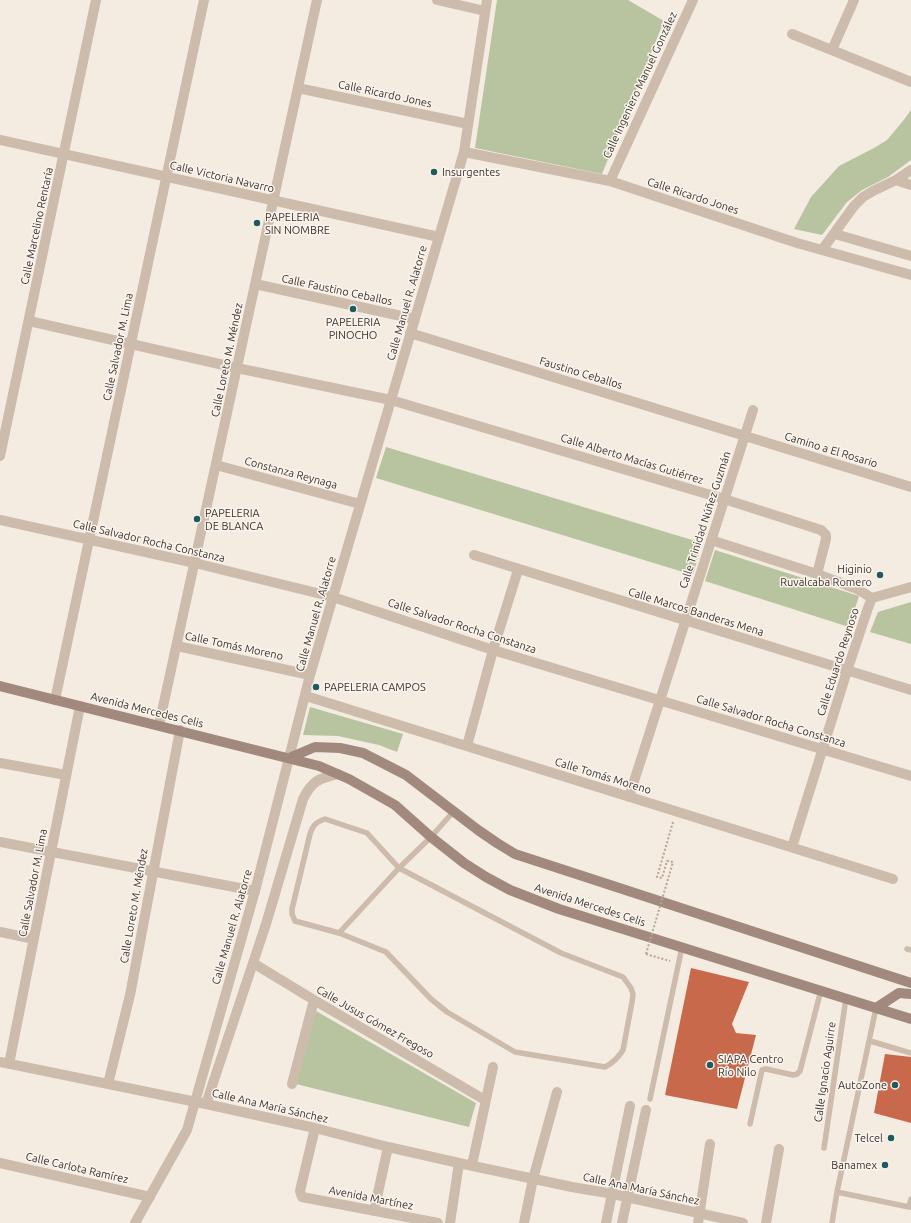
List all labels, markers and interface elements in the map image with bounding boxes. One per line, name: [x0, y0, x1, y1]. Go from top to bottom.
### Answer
street label: Calle Ingeniero Manuel González: [600, 10, 680, 160]
street label: Calle Ricardo Jones: [337, 78, 433, 110]
street label: Calle Victoria Navarro: [168, 159, 276, 195]
place label: Insurgentes: [442, 165, 500, 179]
street label: Calle Marcelino Rentaría: [18, 166, 56, 286]
marker: Insurgentes: [429, 167, 439, 177]
street label: Calle Ricardo Jones: [646, 175, 740, 217]
place label: PAPELERIA SIN NOMBRE: [265, 210, 330, 236]
marker: PAPELERIA SIN NOMBRE: [252, 218, 262, 228]
street label: Calle Manuel R. Alatorre: [384, 244, 430, 362]
street label: Calle Faustino Ceballos: [280, 272, 394, 308]
street label: Calle Salvador M. Lima: [100, 292, 136, 402]
street label: Calle Loreto M. Méndez: [208, 302, 246, 418]
marker: PAPELERIA PINOCHO: [348, 304, 358, 314]
place label: PAPELERIA PINOCHO: [326, 315, 380, 341]
street label: Faustino Ceballos: [538, 354, 624, 392]
street label: Camino a El Rosario: [783, 430, 879, 470]
street label: Calle Alberto Macías Gutiérrez: [559, 431, 705, 487]
street label: Calle Trinidad Núñez Guzmán: [677, 450, 733, 590]
street label: Constanza Reynaga: [243, 454, 339, 492]
place label: PAPELERIA DE BLANCA: [205, 506, 263, 532]
marker: PAPELERIA DE BLANCA: [192, 514, 202, 524]
street label: Calle Salvador Rocha Constanza: [72, 517, 226, 565]
street label: Calle Manuel R. Alatorre: [293, 555, 339, 673]
place label: Higinio Ruvalcaba Romero: [780, 562, 872, 588]
marker: Higinio Ruvalcaba Romero: [875, 570, 885, 580]
street label: Calle Marcos Banderas Mena: [627, 585, 765, 639]
street label: Calle Salvador Rocha Constanza: [386, 596, 538, 656]
street label: Calle Eduardo Reynoso: [814, 606, 862, 718]
street label: Calle Tomás Moreno: [184, 629, 284, 663]
place label: PAPELERIA CAMPOS: [324, 680, 426, 694]
marker: PAPELERIA CAMPOS: [311, 682, 321, 692]
street label: Avenida Mercedes Celis: [89, 690, 205, 730]
street label: Calle Salvador Rocha Constanza: [695, 692, 847, 750]
street label: Calle Tomás Moreno: [553, 755, 653, 797]
street label: Calle Salvador M. Lima: [16, 828, 50, 938]
street label: Calle Loreto M. Méndez: [117, 847, 151, 965]
street label: Calle Manuel R. Alatorre: [209, 868, 255, 986]
street label: Avenida Mercedes Celis: [533, 881, 647, 929]
street label: Calle Jusus Gómez Fregoso: [314, 983, 436, 1061]
street label: Calle Ignacio Aguirre: [811, 1021, 839, 1123]
place label: SIAPA Centro Río Nilo: [718, 1052, 784, 1078]
marker: SIAPA Centro Río Nilo: [705, 1060, 715, 1070]
place label: AutoZone: [838, 1078, 887, 1092]
marker: AutoZone: [890, 1080, 900, 1090]
street label: Calle Ana María Sánchez: [211, 1086, 329, 1126]
place label: Telcel: [854, 1131, 883, 1145]
marker: Telcel: [886, 1133, 896, 1143]
street label: Calle Carlota Ramírez: [24, 1150, 130, 1186]
place label: Banamex: [831, 1158, 877, 1172]
marker: Banamex: [880, 1160, 890, 1170]
street label: Calle Ana María Sánchez: [582, 1170, 700, 1208]
street label: Avenida Martínez: [328, 1183, 414, 1213]

